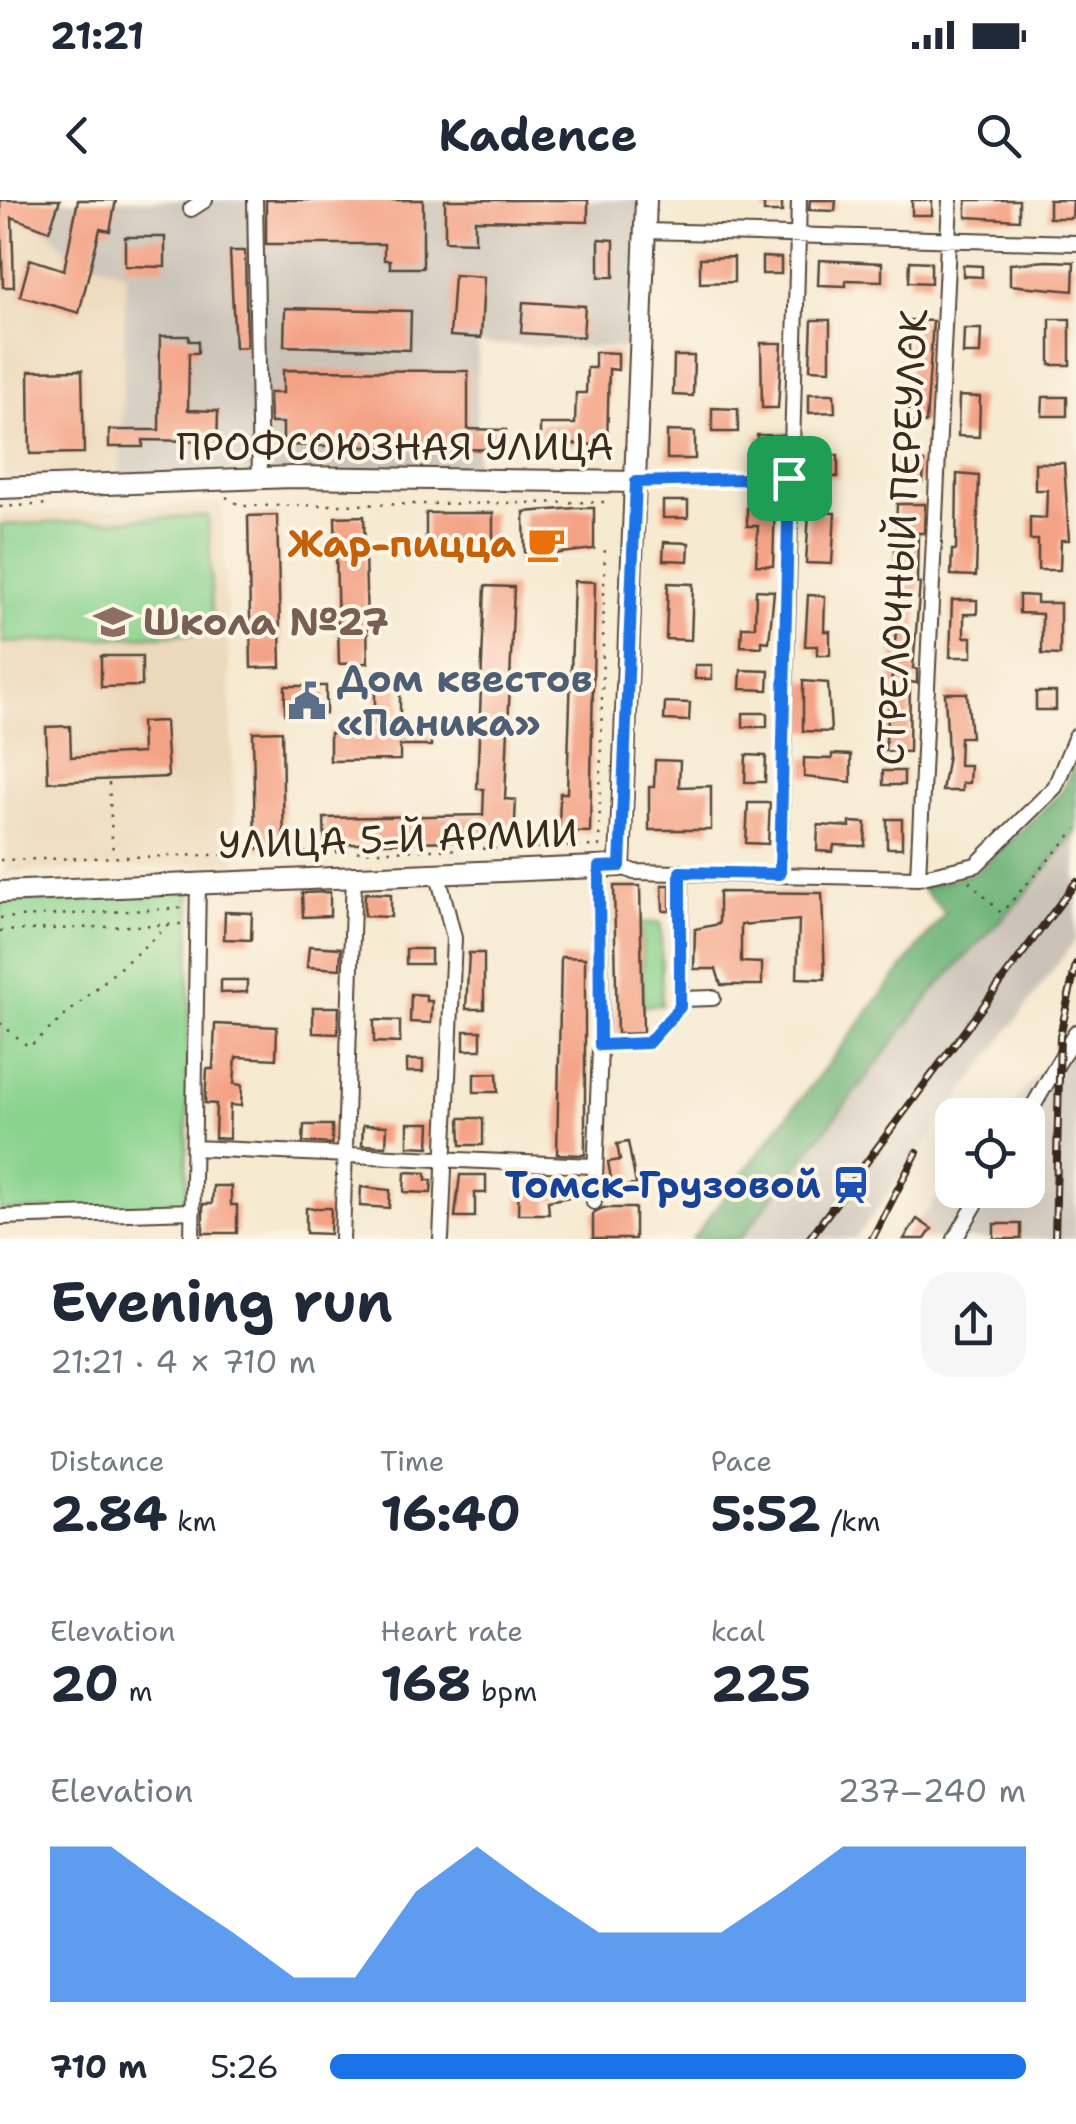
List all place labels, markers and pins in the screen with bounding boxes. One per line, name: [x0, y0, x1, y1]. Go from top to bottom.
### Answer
pin: [747, 436, 832, 521]
place label: Жар-пицца: [288, 518, 516, 569]
cafe icon: Жар-пицца: [525, 523, 567, 565]
place label: Школа №27: [143, 596, 389, 647]
school or university icon: Школа №27: [92, 601, 134, 643]
place label: Дом квестов «Паника»: [337, 653, 592, 748]
public building icon: Дом квестов «Паника»: [286, 680, 328, 722]
place label: Томск-Грузовой: [504, 1159, 821, 1210]
station icon: Томск-Грузовой: [830, 1164, 872, 1206]

